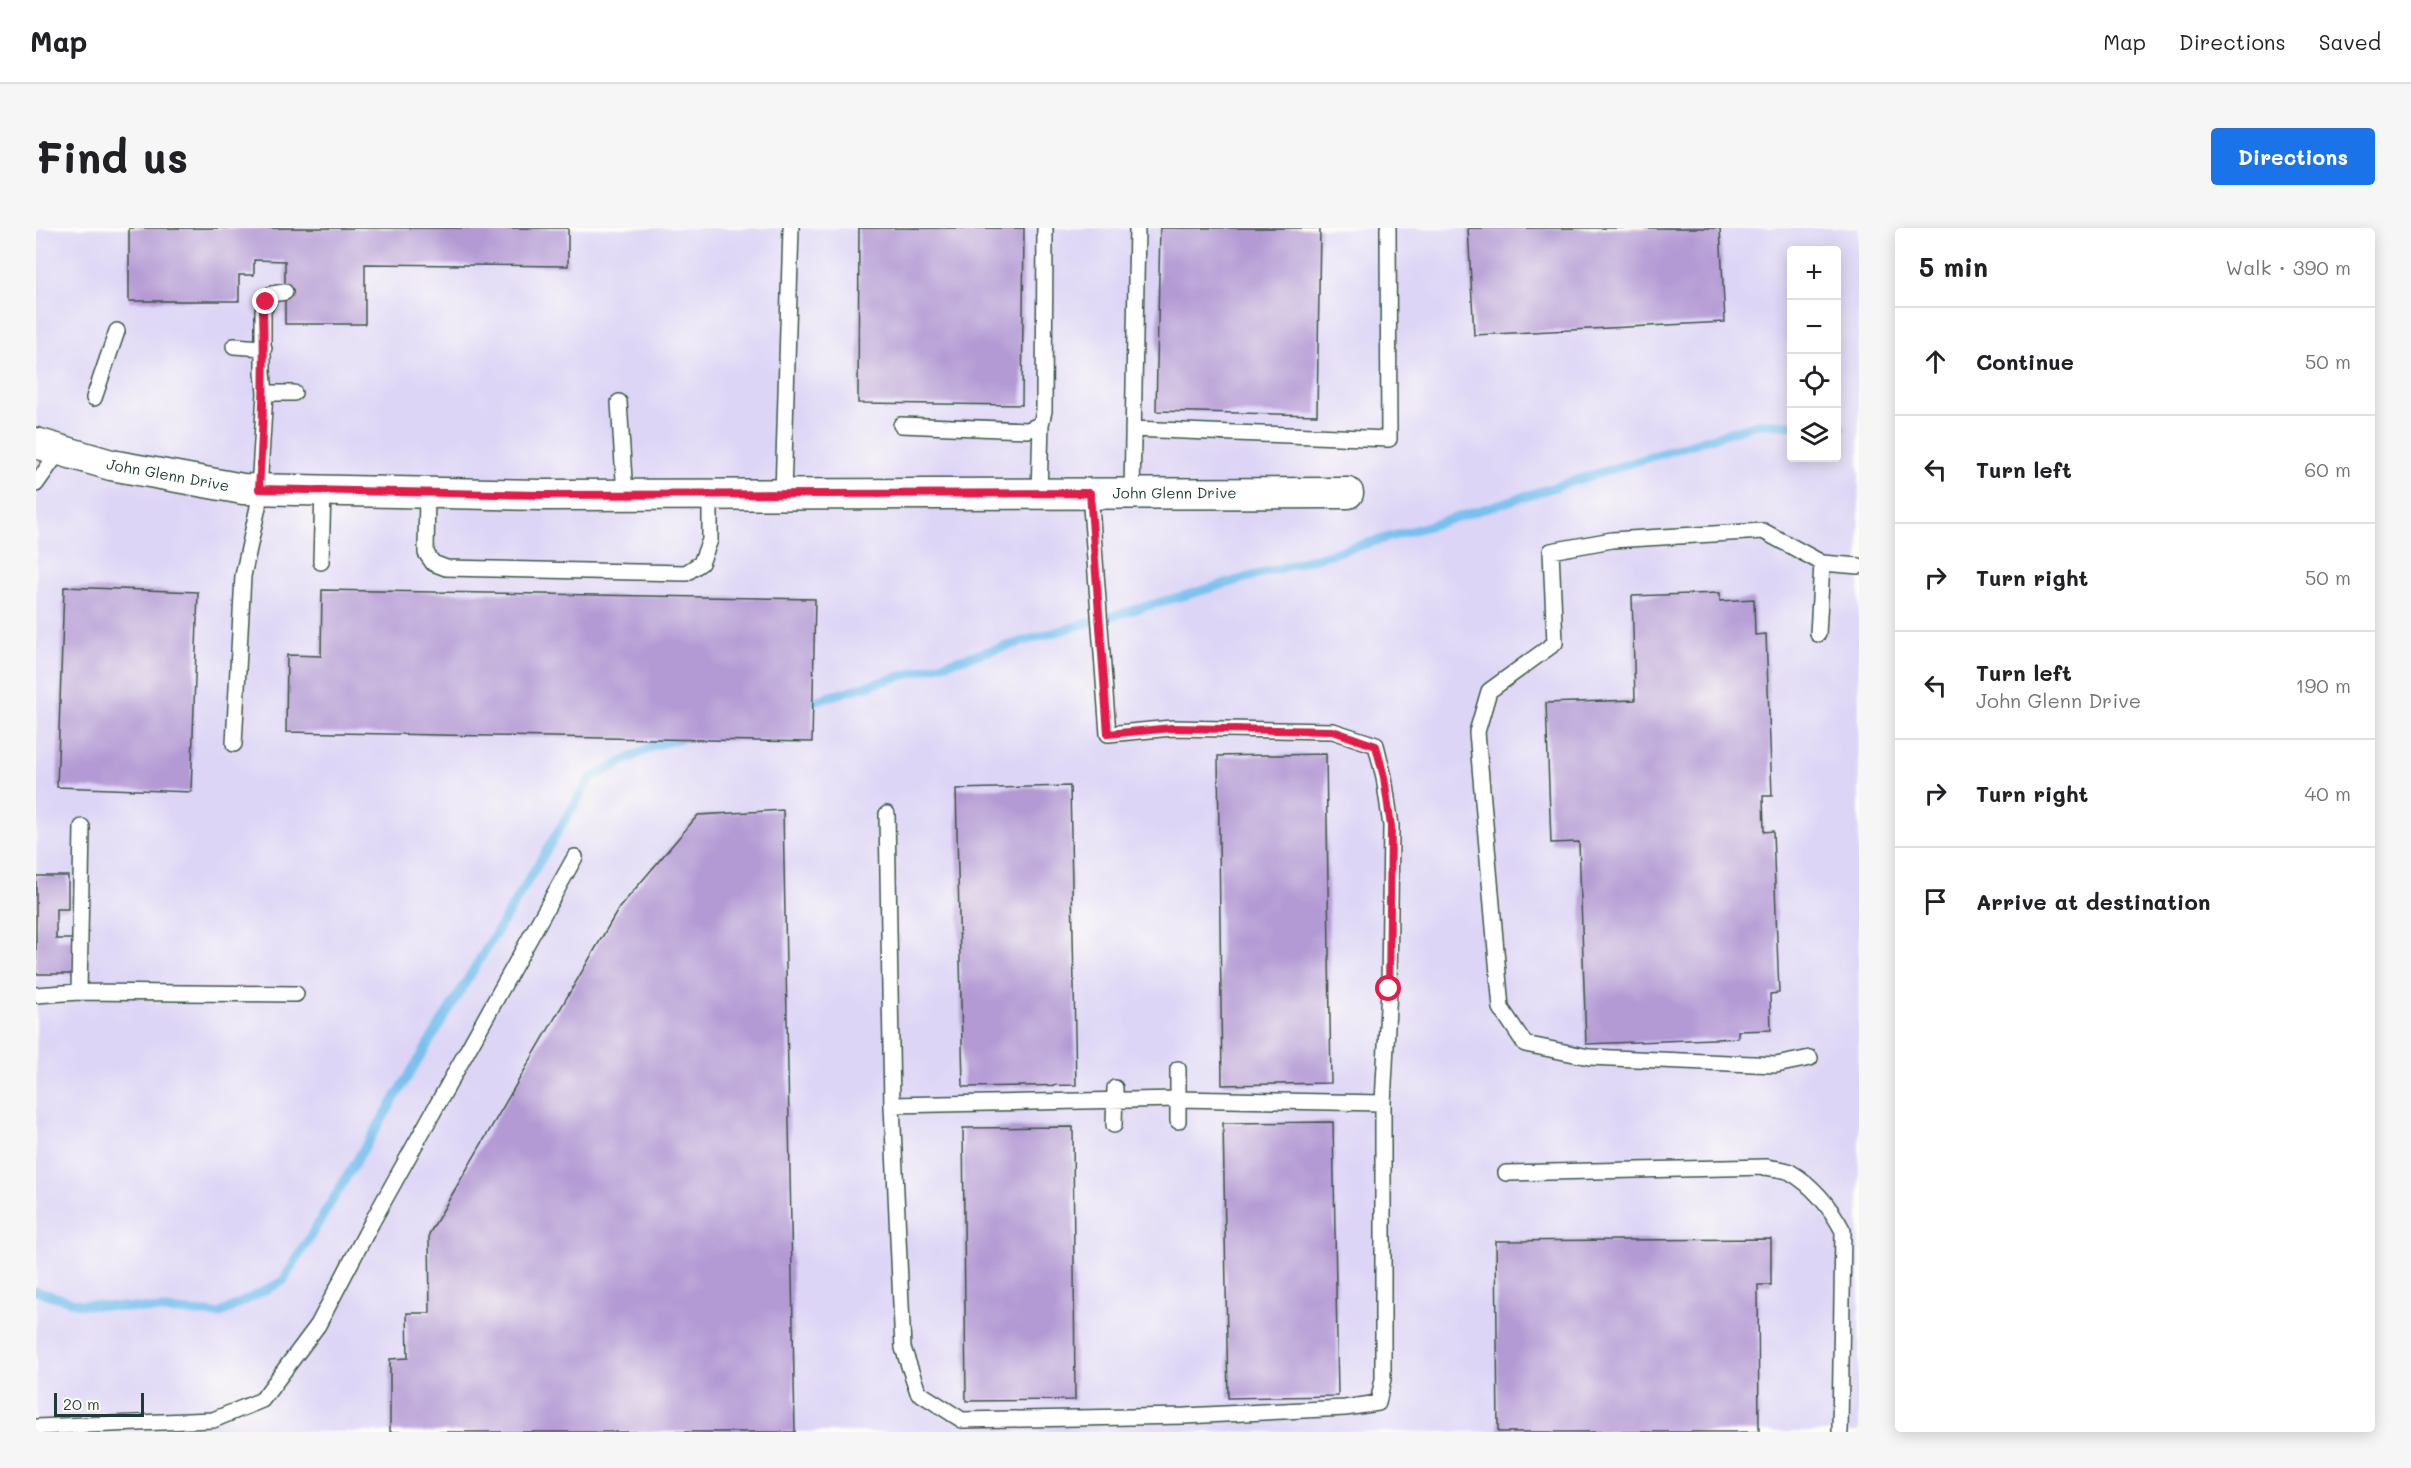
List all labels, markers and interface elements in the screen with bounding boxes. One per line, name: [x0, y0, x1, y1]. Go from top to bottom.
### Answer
text: Map: [30, 23, 87, 59]
text: Map: [2103, 28, 2146, 55]
text: Directions: [2179, 28, 2286, 55]
text: Saved: [2319, 28, 2381, 55]
button: Directions: [2211, 128, 2375, 185]
text: Find us: [36, 129, 188, 184]
map controls: [1787, 246, 1841, 462]
button: +: [1787, 246, 1841, 300]
text: 5 min: [1919, 250, 1988, 284]
text: Walk · 390 m: [2226, 254, 2351, 280]
route end: [252, 288, 278, 314]
button: −: [1787, 300, 1841, 354]
icon: ahead: [1919, 345, 1952, 378]
text: Continue: [1976, 347, 2074, 376]
text: 50 m: [2305, 348, 2351, 374]
button: locate: [1787, 354, 1841, 408]
button: layers: [1787, 408, 1841, 462]
street label: John Glenn Drive: [104, 453, 231, 495]
icon: left: [1919, 453, 1952, 486]
text: Turn left: [1976, 455, 2072, 484]
text: 60 m: [2304, 456, 2351, 482]
street label: John Glenn Drive: [1113, 482, 1237, 503]
icon: right: [1919, 561, 1952, 594]
text: Turn right: [1976, 563, 2088, 592]
text: 50 m: [2305, 564, 2351, 590]
text: Turn left: [1976, 658, 2072, 687]
icon: left: [1919, 669, 1952, 702]
text: 190 m: [2296, 672, 2351, 698]
text: John Glenn Drive: [1976, 687, 2141, 713]
icon: right: [1919, 777, 1952, 810]
text: Turn right: [1976, 779, 2088, 808]
text: 40 m: [2305, 780, 2351, 806]
icon: arrive: [1919, 885, 1952, 918]
text: Arrive at destination: [1976, 887, 2211, 916]
route start: [1375, 975, 1401, 1001]
scale bar: [54, 1390, 144, 1418]
text: 20 m: [63, 1393, 100, 1414]

